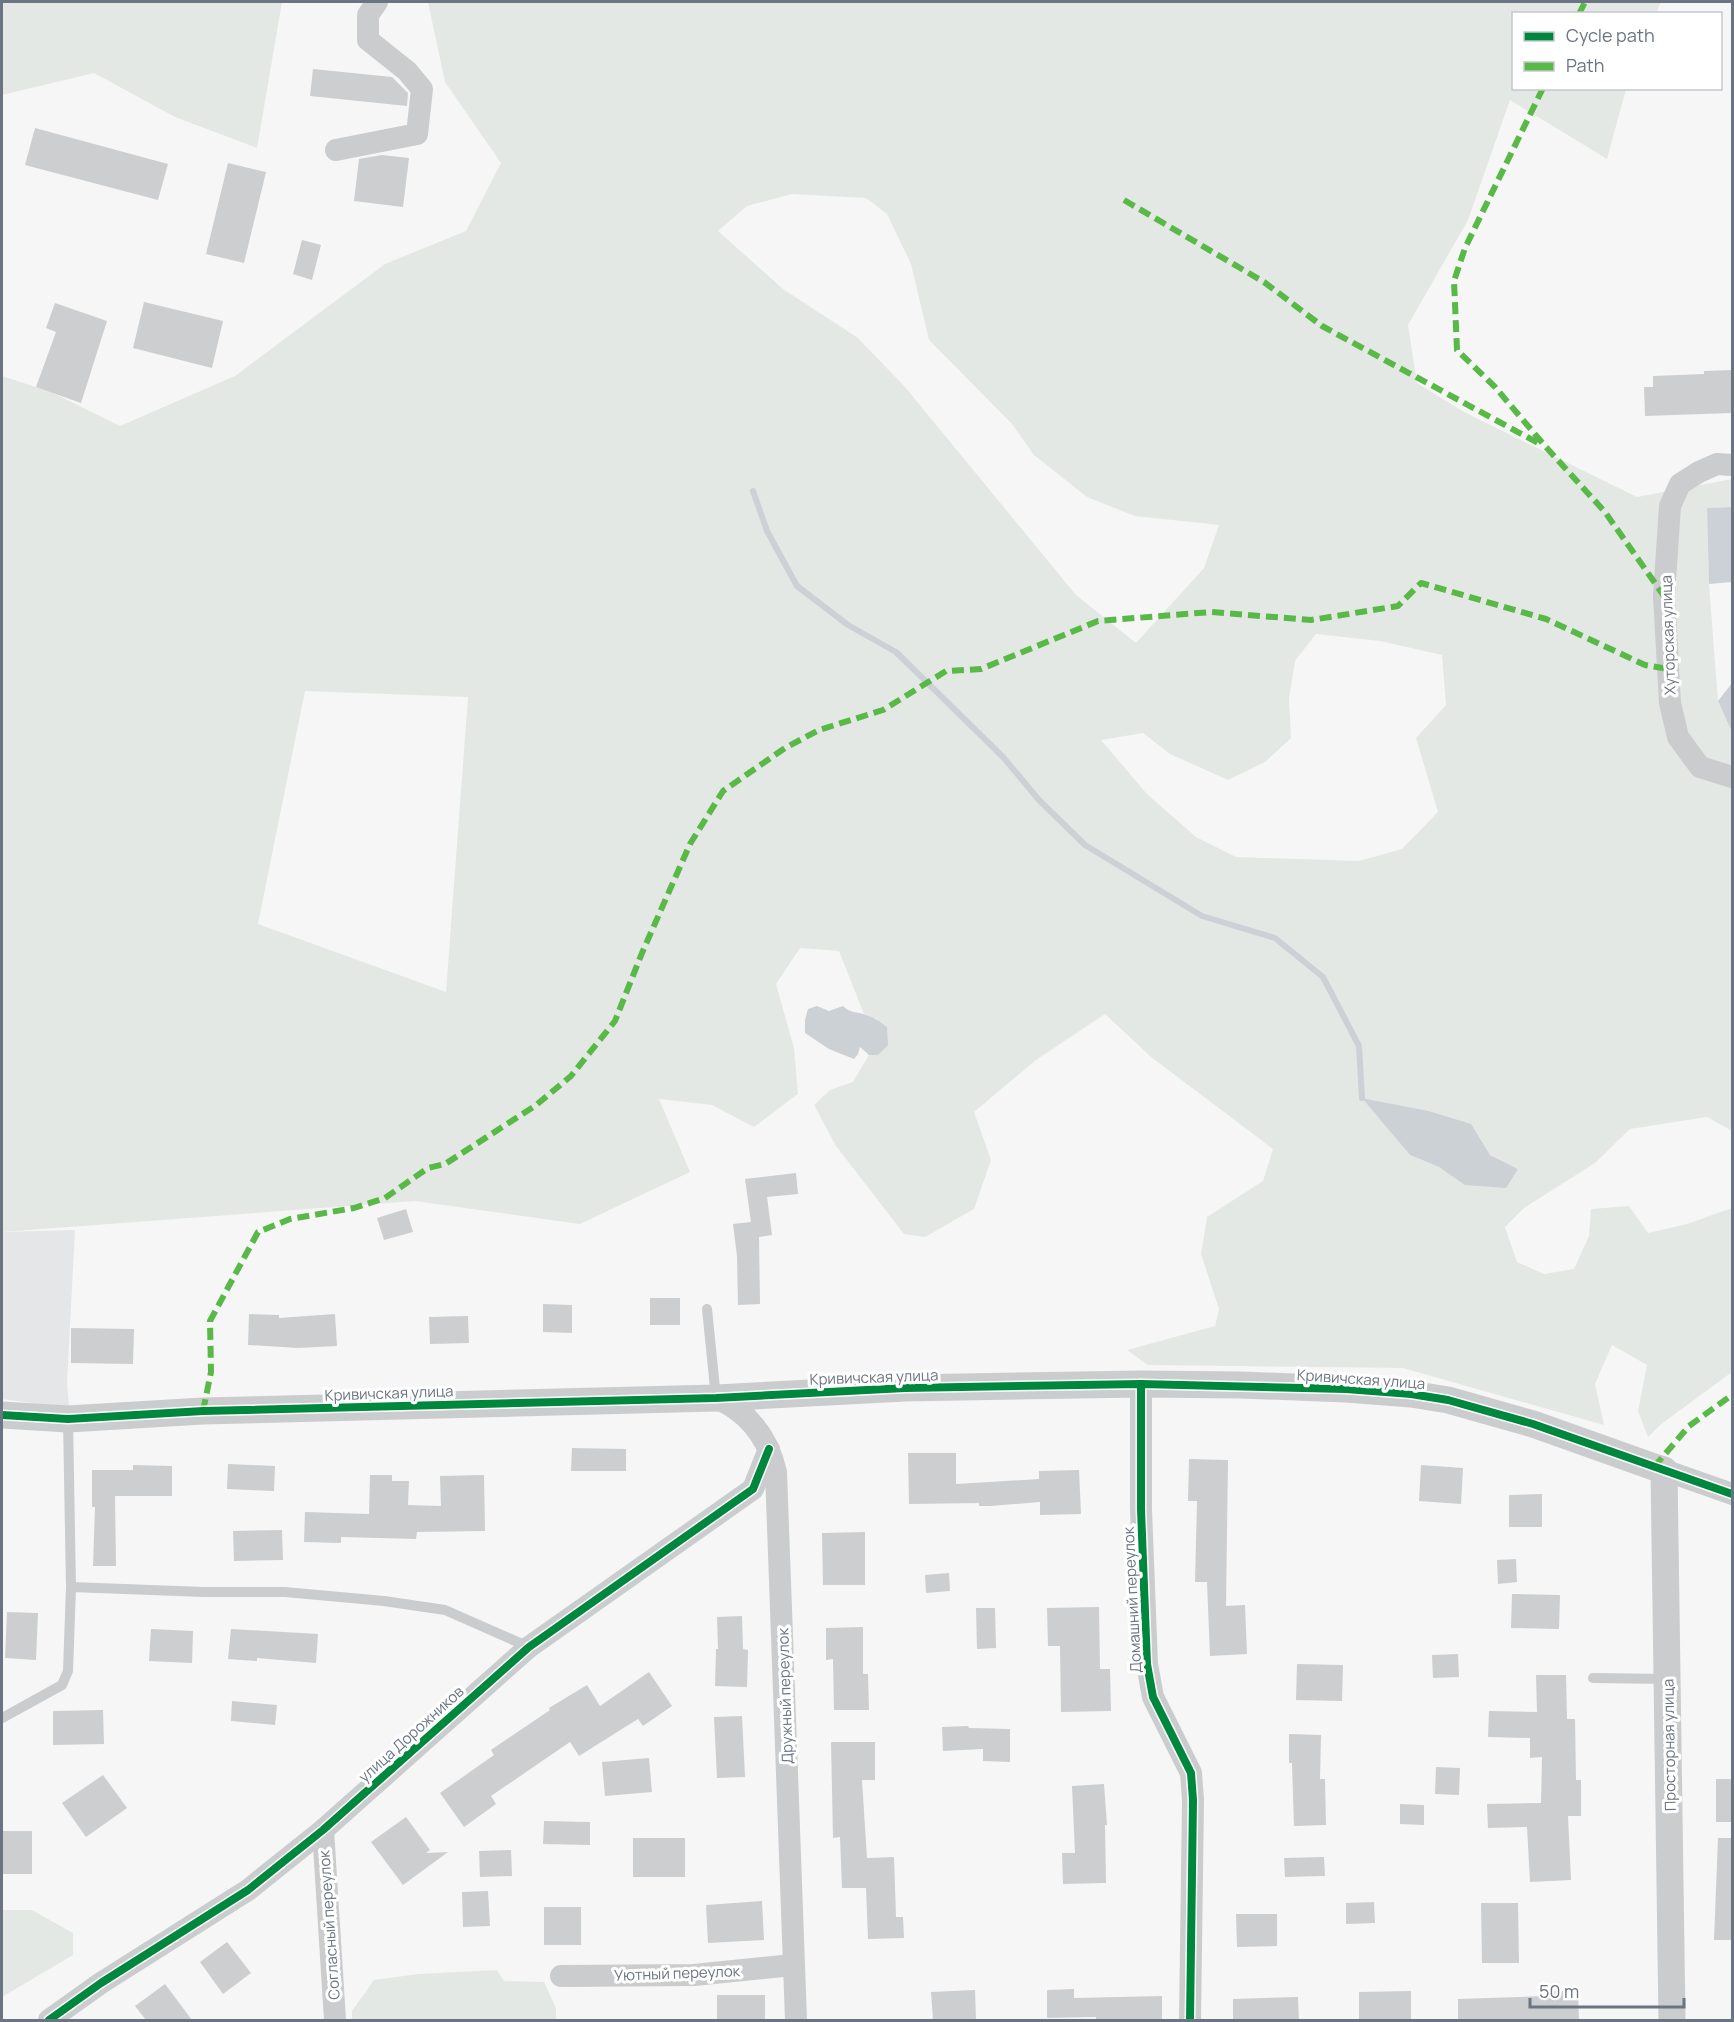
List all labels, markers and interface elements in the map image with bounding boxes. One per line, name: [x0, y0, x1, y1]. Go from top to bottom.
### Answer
legend: [1512, 12, 1722, 90]
text: Cycle path: [1566, 23, 1655, 47]
text: Path: [1566, 53, 1604, 77]
street label: Хуторская улица: [1655, 575, 1681, 695]
street label: Кривичская улица: [809, 1364, 939, 1390]
street label: Кривичская улица: [1296, 1364, 1426, 1394]
street label: Кривичская улица: [324, 1380, 454, 1406]
street label: Домашний переулок: [1118, 1526, 1146, 1674]
street label: Дружный переулок: [772, 1627, 798, 1764]
street label: Просторная улица: [1657, 1679, 1681, 1811]
street label: улица Дорожников: [354, 1681, 468, 1787]
street label: Согласный переулок: [313, 1849, 345, 2000]
street label: Уютный переулок: [614, 1960, 741, 1986]
scale bar: [1530, 1971, 1684, 2009]
text: 50 m: [1539, 1979, 1579, 2003]

